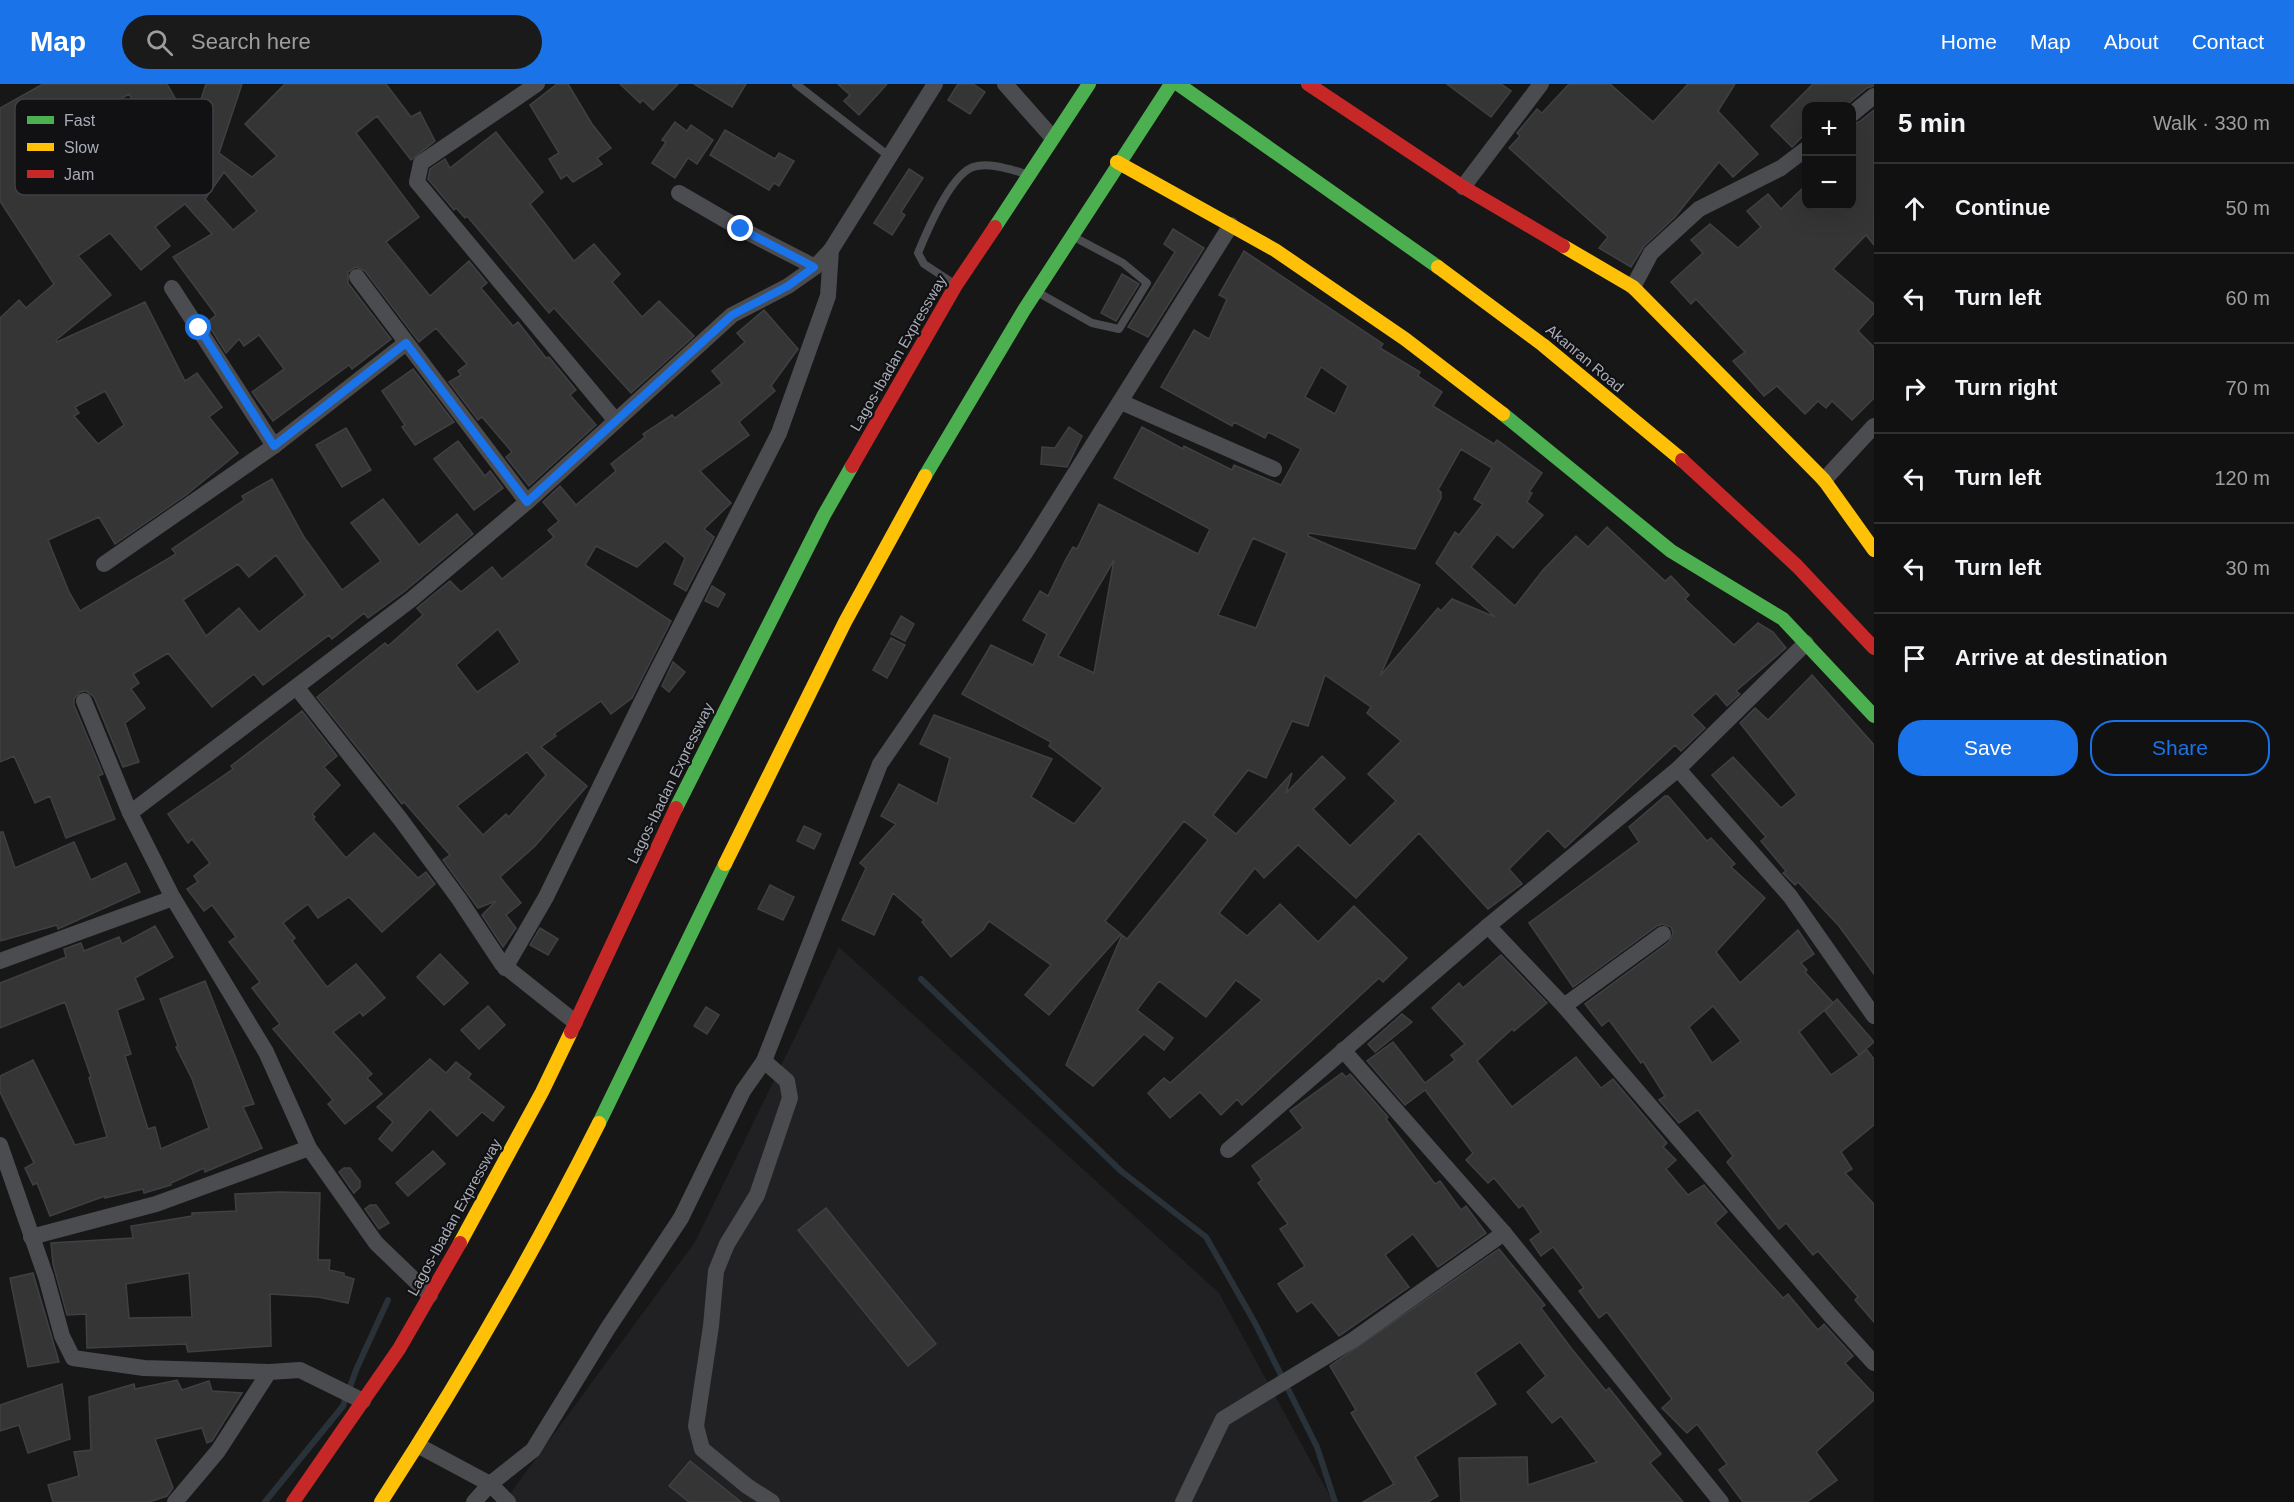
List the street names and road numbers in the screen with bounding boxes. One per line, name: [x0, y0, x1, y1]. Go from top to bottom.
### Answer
street label: Lagos-Ibadan Expressway: [846, 272, 950, 434]
street label: Akanran Road: [1543, 321, 1627, 395]
street label: Lagos-Ibadan Expressway: [624, 699, 717, 866]
street label: Lagos-Ibadan Expressway: [404, 1135, 505, 1298]

